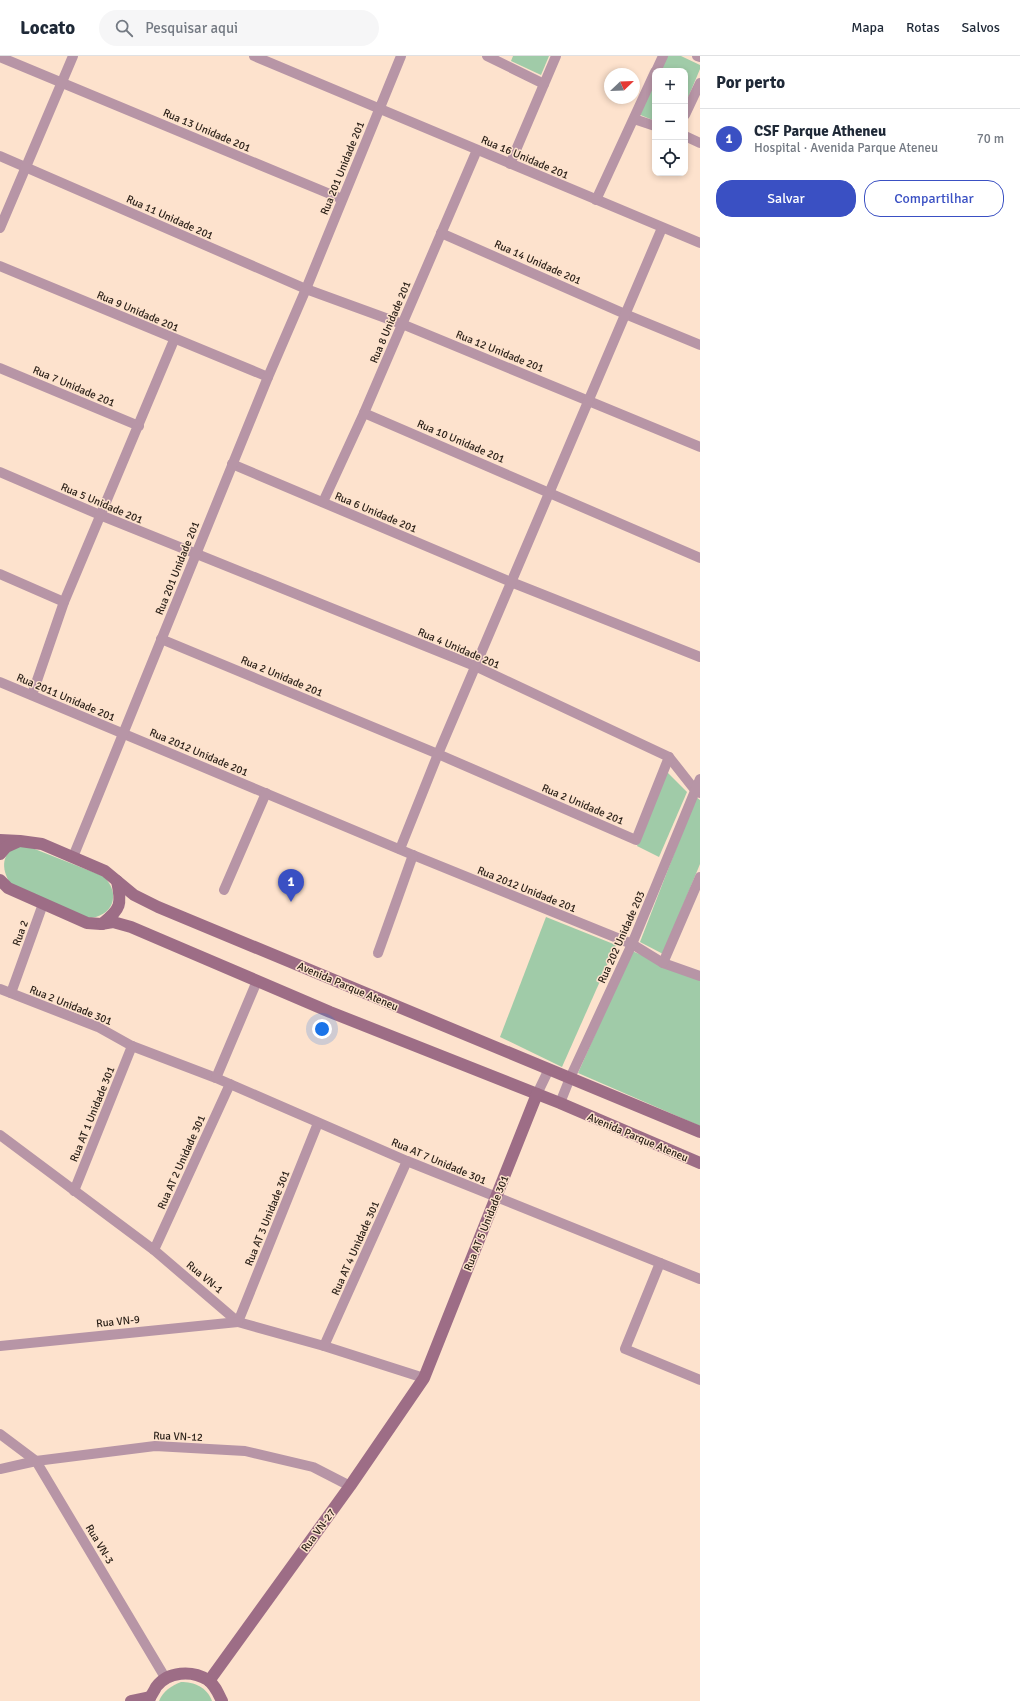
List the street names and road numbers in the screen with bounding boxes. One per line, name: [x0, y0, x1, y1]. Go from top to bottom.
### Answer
street label: Rua 13 Unidade 201: [161, 106, 253, 155]
street label: Rua 201 Unidade 201: [318, 119, 367, 217]
street label: Rua 16 Unidade 201: [479, 133, 571, 182]
street label: Rua 11 Unidade 201: [124, 192, 215, 243]
street label: Rua 14 Unidade 201: [492, 237, 583, 288]
street label: Rua 8 Unidade 201: [367, 279, 414, 365]
street label: Rua 9 Unidade 201: [95, 288, 181, 335]
street label: Rua 12 Unidade 201: [454, 328, 546, 375]
street label: Rua 7 Unidade 201: [31, 363, 117, 410]
street label: Rua 10 Unidade 201: [415, 417, 507, 466]
street label: Rua 5 Unidade 201: [59, 480, 145, 527]
street label: Rua 6 Unidade 201: [333, 489, 419, 536]
street label: Rua 201 Unidade 201: [153, 519, 202, 617]
street label: Rua 4 Unidade 201: [416, 625, 502, 672]
street label: Rua 2 Unidade 201: [239, 653, 325, 700]
street label: Rua 2011 Unidade 201: [15, 671, 117, 724]
street label: Rua 2012 Unidade 201: [148, 726, 250, 779]
street label: Rua 2 Unidade 201: [540, 781, 626, 828]
street label: Rua 2012 Unidade 201: [475, 864, 578, 915]
street label: Rua 202 Unidade 203: [595, 889, 648, 985]
street label: Rua 2: [10, 919, 31, 948]
street label: Avenida Parque Ateneu: [295, 959, 400, 1014]
street label: Rua 2 Unidade 301: [28, 983, 114, 1028]
street label: Rua AT 1 Unidade 301: [67, 1064, 118, 1164]
street label: Avenida Parque Ateneu: [585, 1110, 690, 1165]
street label: Rua AT 2 Unidade 301: [155, 1113, 208, 1211]
street label: Rua AT 7 Unidade 301: [389, 1136, 488, 1187]
street label: Rua AT 3 Unidade 301: [242, 1168, 293, 1268]
street label: Rua AT 5 Unidade 301: [461, 1173, 512, 1273]
street label: Rua AT 4 Unidade 301: [329, 1199, 382, 1297]
street label: Rua VN-1: [184, 1258, 226, 1297]
street label: Rua VN-9: [96, 1313, 141, 1330]
street label: Rua VN-12: [153, 1429, 203, 1444]
street label: Rua VN-27: [298, 1506, 338, 1554]
street label: Rua VN-3: [83, 1522, 116, 1566]

